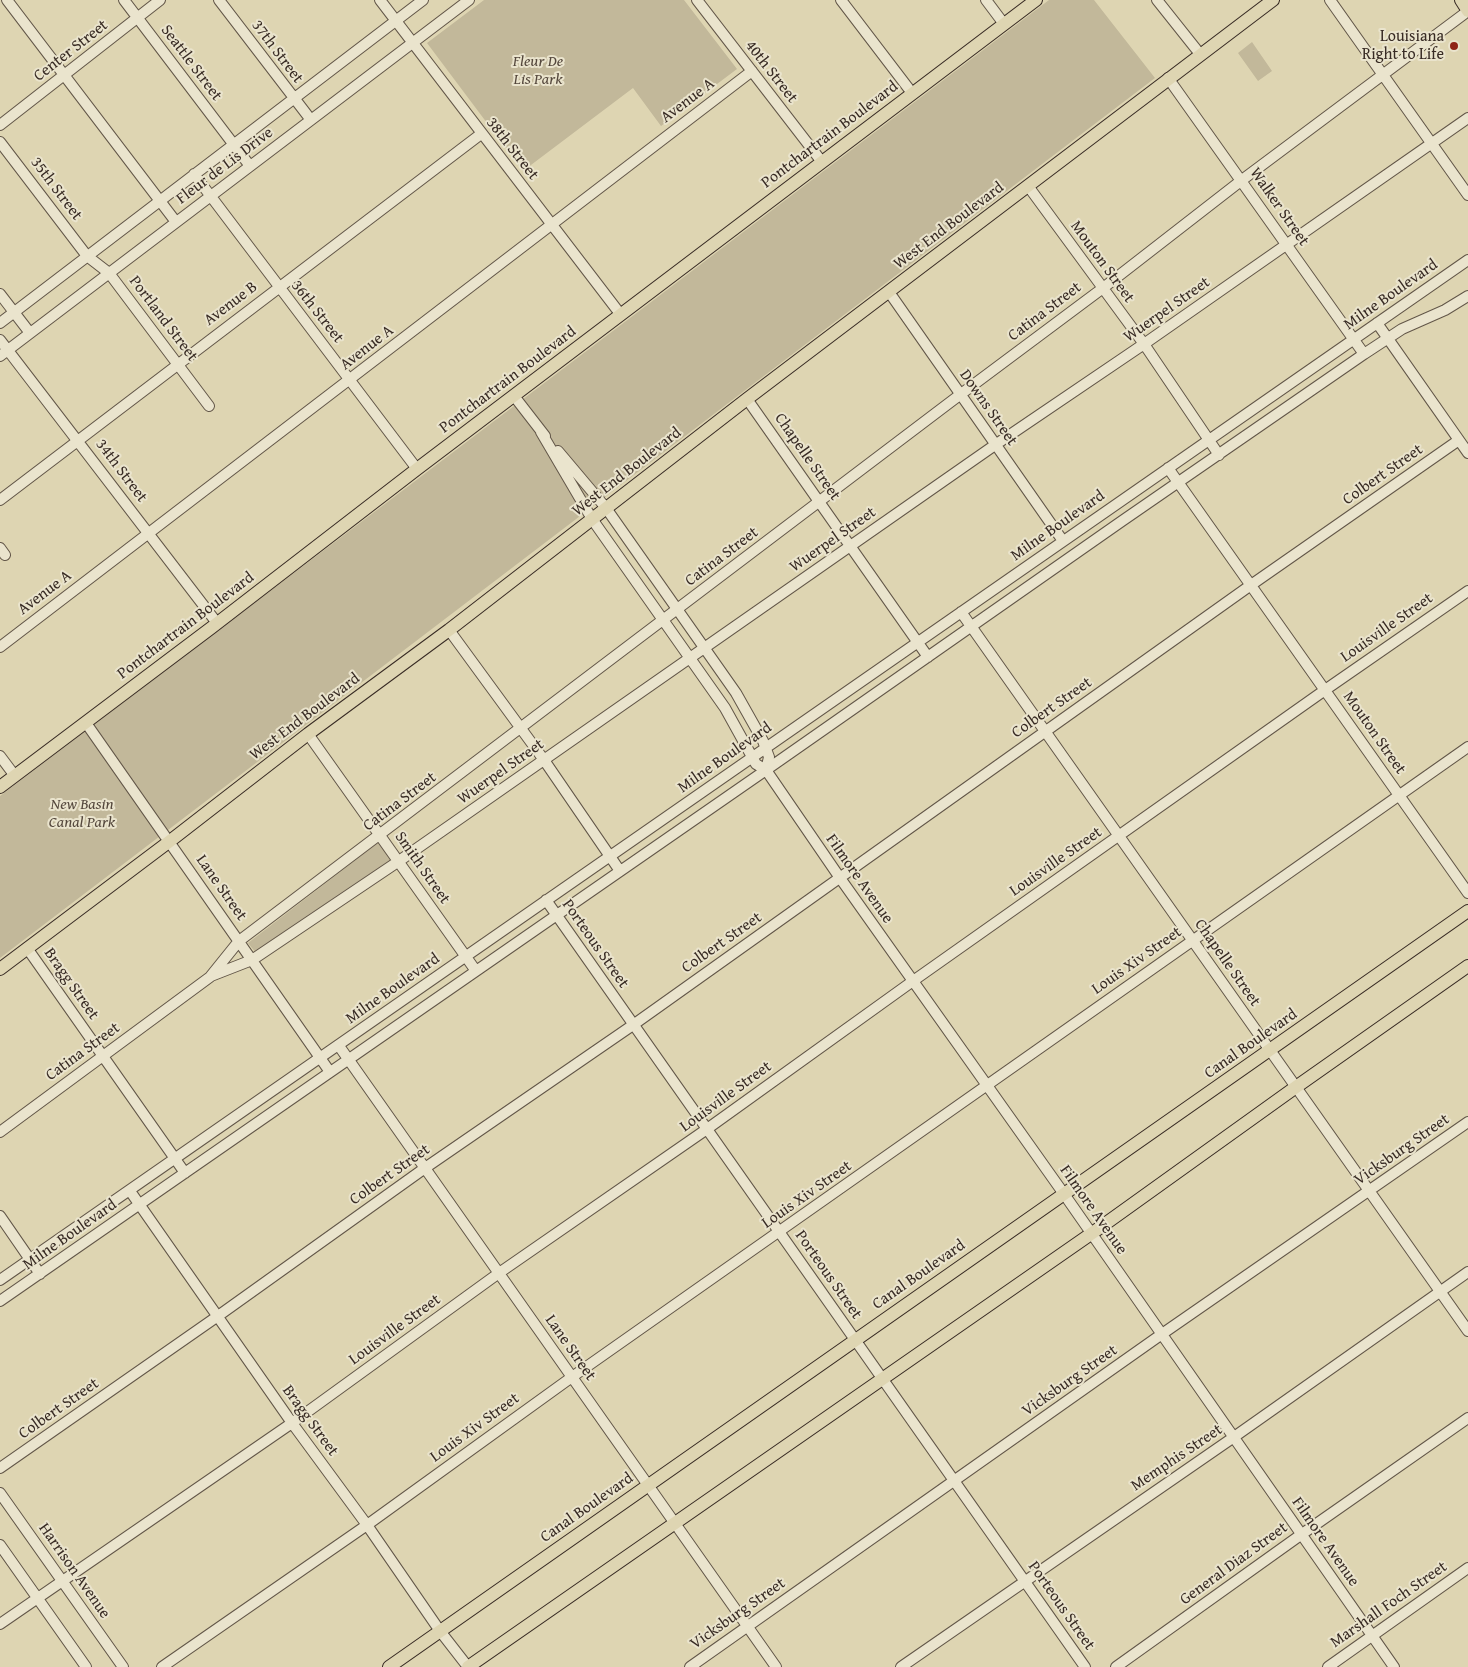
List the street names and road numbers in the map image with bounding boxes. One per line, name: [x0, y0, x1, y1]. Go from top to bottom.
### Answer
street label: Center Street: [30, 16, 112, 86]
street label: 37th Street: [247, 17, 307, 87]
street label: Seattle Street: [156, 21, 226, 105]
street label: 40th Street: [741, 37, 801, 107]
street label: Avenue A: [657, 75, 719, 127]
street label: Pontchartrain Boulevard: [758, 77, 902, 193]
street label: 38th Street: [482, 114, 542, 184]
street label: Fleur de Lis Drive: [173, 123, 277, 209]
street label: 35th Street: [26, 154, 86, 224]
street label: Walker Street: [1245, 164, 1313, 250]
street label: West End Boulevard: [890, 178, 1008, 274]
street label: Mouton Street: [1066, 217, 1138, 307]
street label: Milne Boulevard: [1340, 256, 1442, 334]
street label: Portland Street: [124, 272, 202, 366]
street label: Wuerpel Street: [1120, 273, 1214, 347]
street label: 36th Street: [287, 277, 347, 347]
street label: Avenue B: [201, 278, 261, 330]
street label: Catina Street: [1005, 278, 1085, 346]
street label: Avenue A: [337, 321, 397, 375]
street label: Pontchartrain Boulevard: [436, 322, 580, 438]
street label: Downs Street: [955, 366, 1021, 450]
street label: Chapelle Street: [770, 410, 844, 504]
street label: West End Boulevard: [569, 423, 685, 521]
street label: 34th Street: [91, 436, 151, 506]
street label: Colbert Street: [1339, 440, 1427, 510]
street label: Milne Boulevard: [1007, 487, 1109, 565]
street label: Wuerpel Street: [786, 503, 880, 577]
street label: Catina Street: [682, 523, 762, 591]
street label: Avenue A: [14, 567, 76, 619]
street label: Pontchartrain Boulevard: [114, 568, 258, 684]
street label: Louisville Street: [1337, 589, 1437, 667]
street label: West End Boulevard: [246, 669, 364, 765]
street label: Colbert Street: [1008, 673, 1096, 743]
street label: Mouton Street: [1338, 688, 1410, 778]
street label: Milne Boulevard: [674, 719, 776, 797]
street label: Wuerpel Street: [454, 735, 548, 809]
street label: Catina Street: [360, 768, 440, 836]
street label: Louisville Street: [1006, 823, 1106, 901]
street label: Smith Street: [390, 828, 454, 908]
street label: Filmore Avenue: [821, 831, 897, 927]
street label: Lane Street: [191, 851, 251, 925]
street label: Porteous Street: [557, 896, 633, 992]
street label: Colbert Street: [678, 908, 766, 978]
street label: Chapelle Street: [1190, 916, 1264, 1010]
street label: Louis Xiv Street: [1088, 923, 1186, 999]
street label: Bragg Street: [39, 945, 103, 1023]
street label: Milne Boulevard: [342, 950, 444, 1028]
street label: Canal Boulevard: [1201, 1005, 1301, 1083]
street label: Catina Street: [42, 1019, 124, 1085]
street label: Louisville Street: [677, 1057, 775, 1137]
street label: Vicksburg Street: [1351, 1110, 1453, 1190]
street label: Colbert Street: [346, 1140, 434, 1210]
street label: Louis Xiv Street: [758, 1157, 856, 1233]
street label: Filmore Avenue: [1055, 1162, 1131, 1258]
street label: Milne Boulevard: [19, 1196, 121, 1274]
street label: Porteous Street: [790, 1227, 866, 1323]
street label: Canal Boulevard: [869, 1236, 969, 1314]
street label: Louisville Street: [346, 1290, 444, 1370]
street label: Lane Street: [540, 1311, 600, 1385]
street label: Vicksburg Street: [1019, 1341, 1121, 1421]
street label: Colbert Street: [15, 1374, 103, 1444]
street label: Bragg Street: [278, 1382, 342, 1460]
street label: Louis Xiv Street: [427, 1389, 523, 1467]
street label: Memphis Street: [1128, 1420, 1226, 1496]
street label: Canal Boulevard: [537, 1469, 637, 1547]
street label: Filmore Avenue: [1287, 1494, 1363, 1590]
street label: General Diaz Street: [1176, 1519, 1292, 1609]
street label: Harrison Avenue: [34, 1520, 114, 1622]
street label: Porteous Street: [1023, 1558, 1099, 1654]
street label: Marshall Foch Street: [1327, 1558, 1451, 1652]
street label: Vicksburg Street: [687, 1574, 789, 1654]

